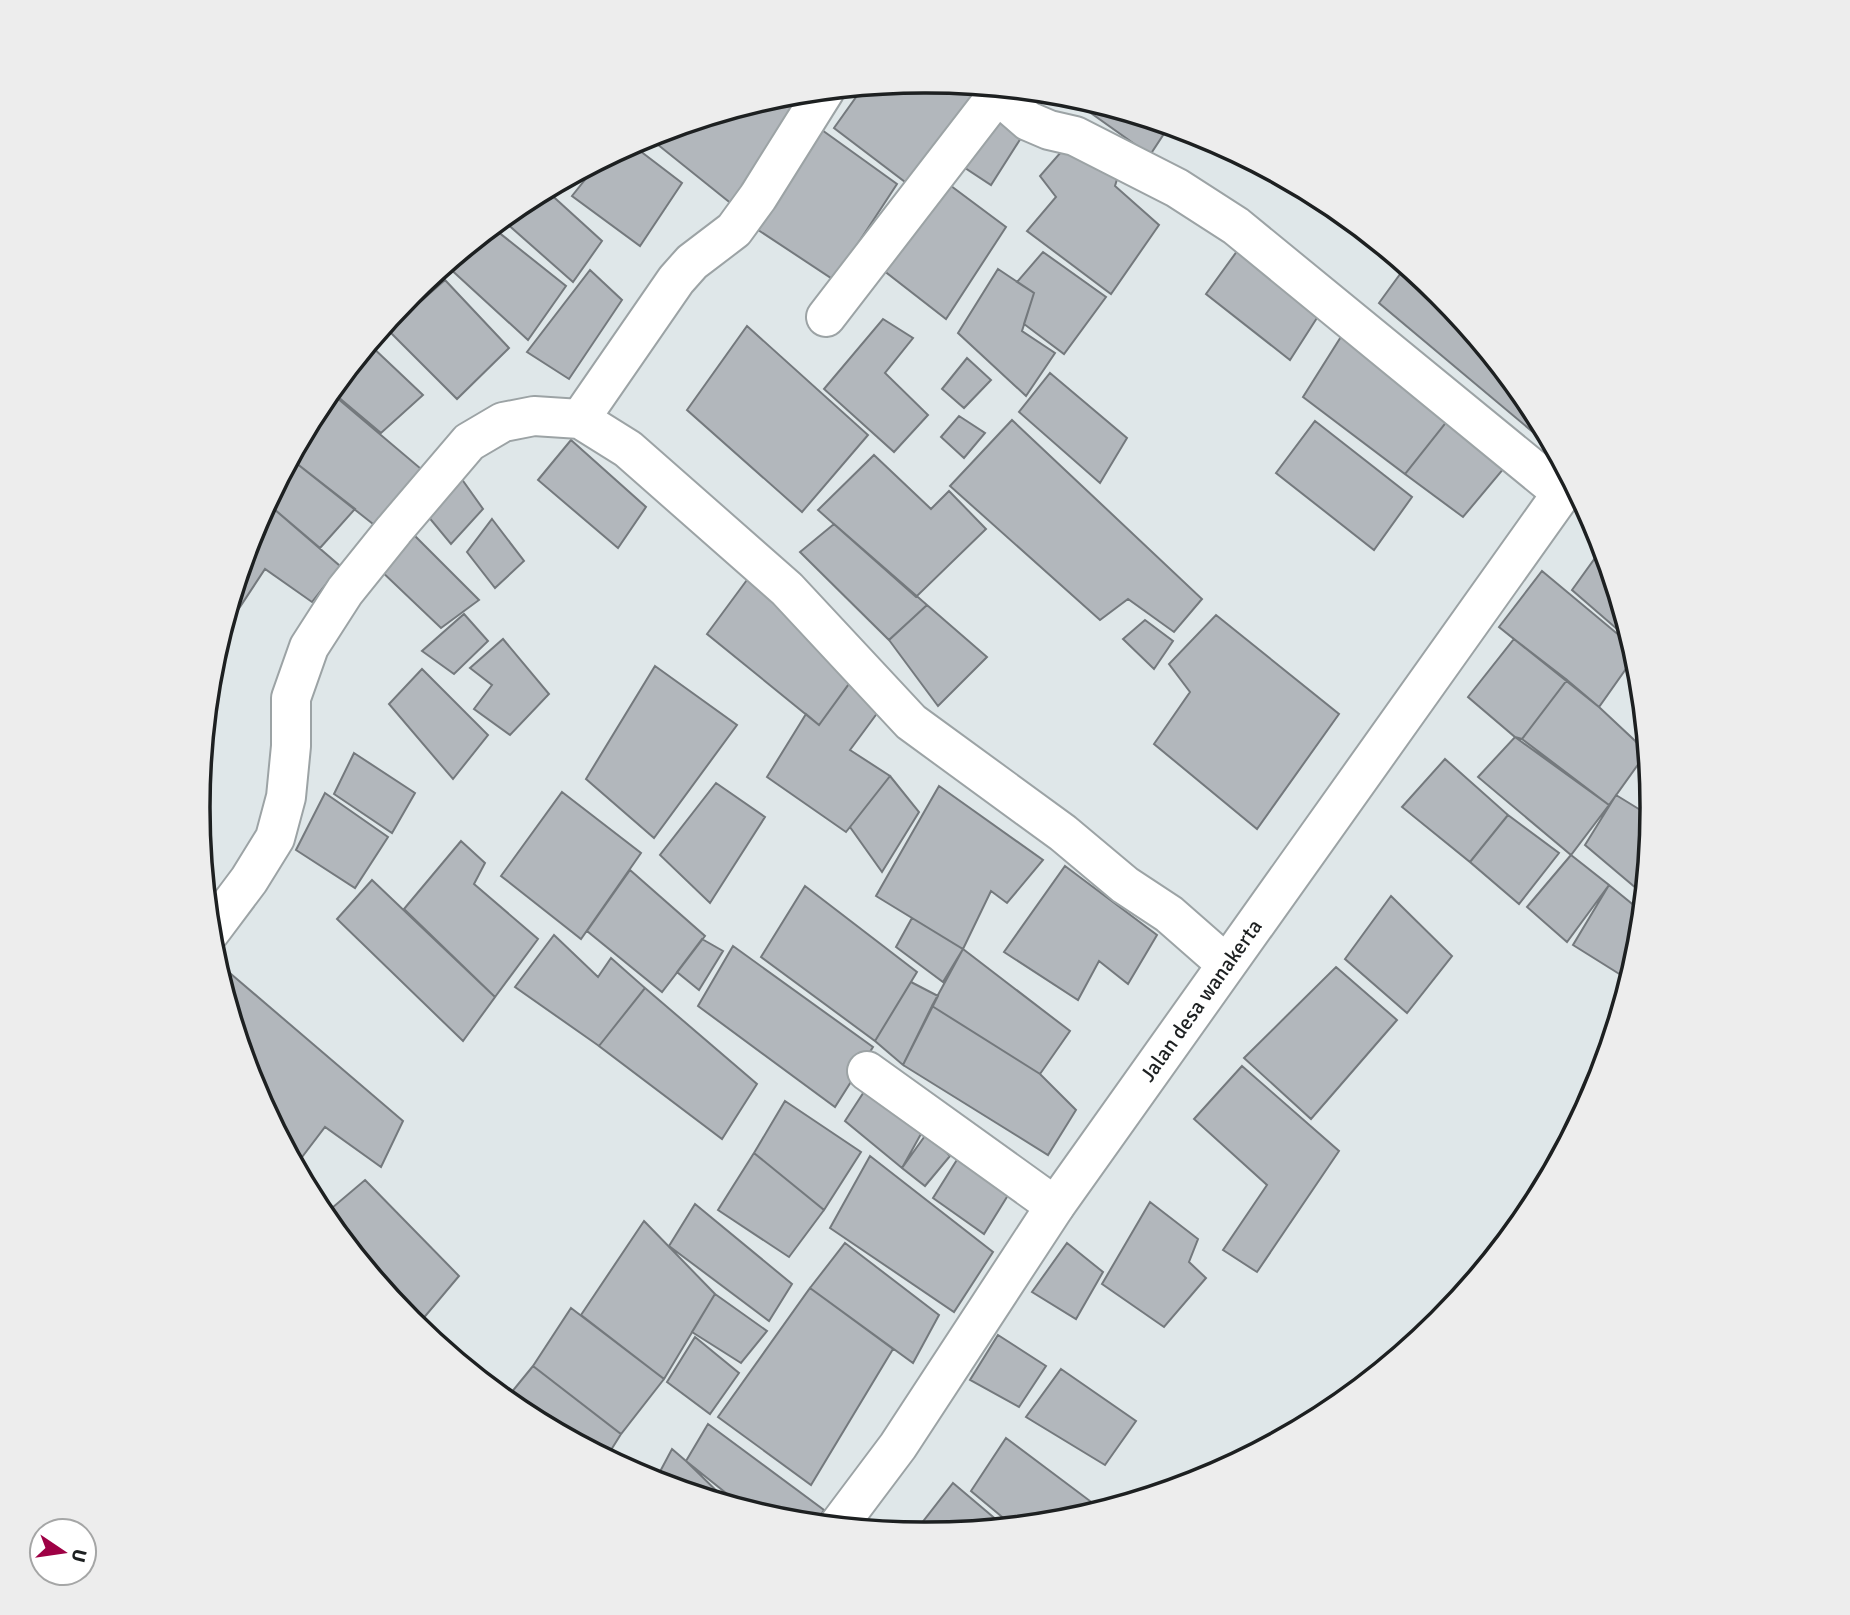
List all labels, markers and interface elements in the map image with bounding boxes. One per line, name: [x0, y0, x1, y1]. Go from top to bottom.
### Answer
street label: Jalan desa wanakerta: [1135, 914, 1268, 1087]
north arrow: [28, 1517, 98, 1587]
text: U: [65, 1547, 92, 1565]

